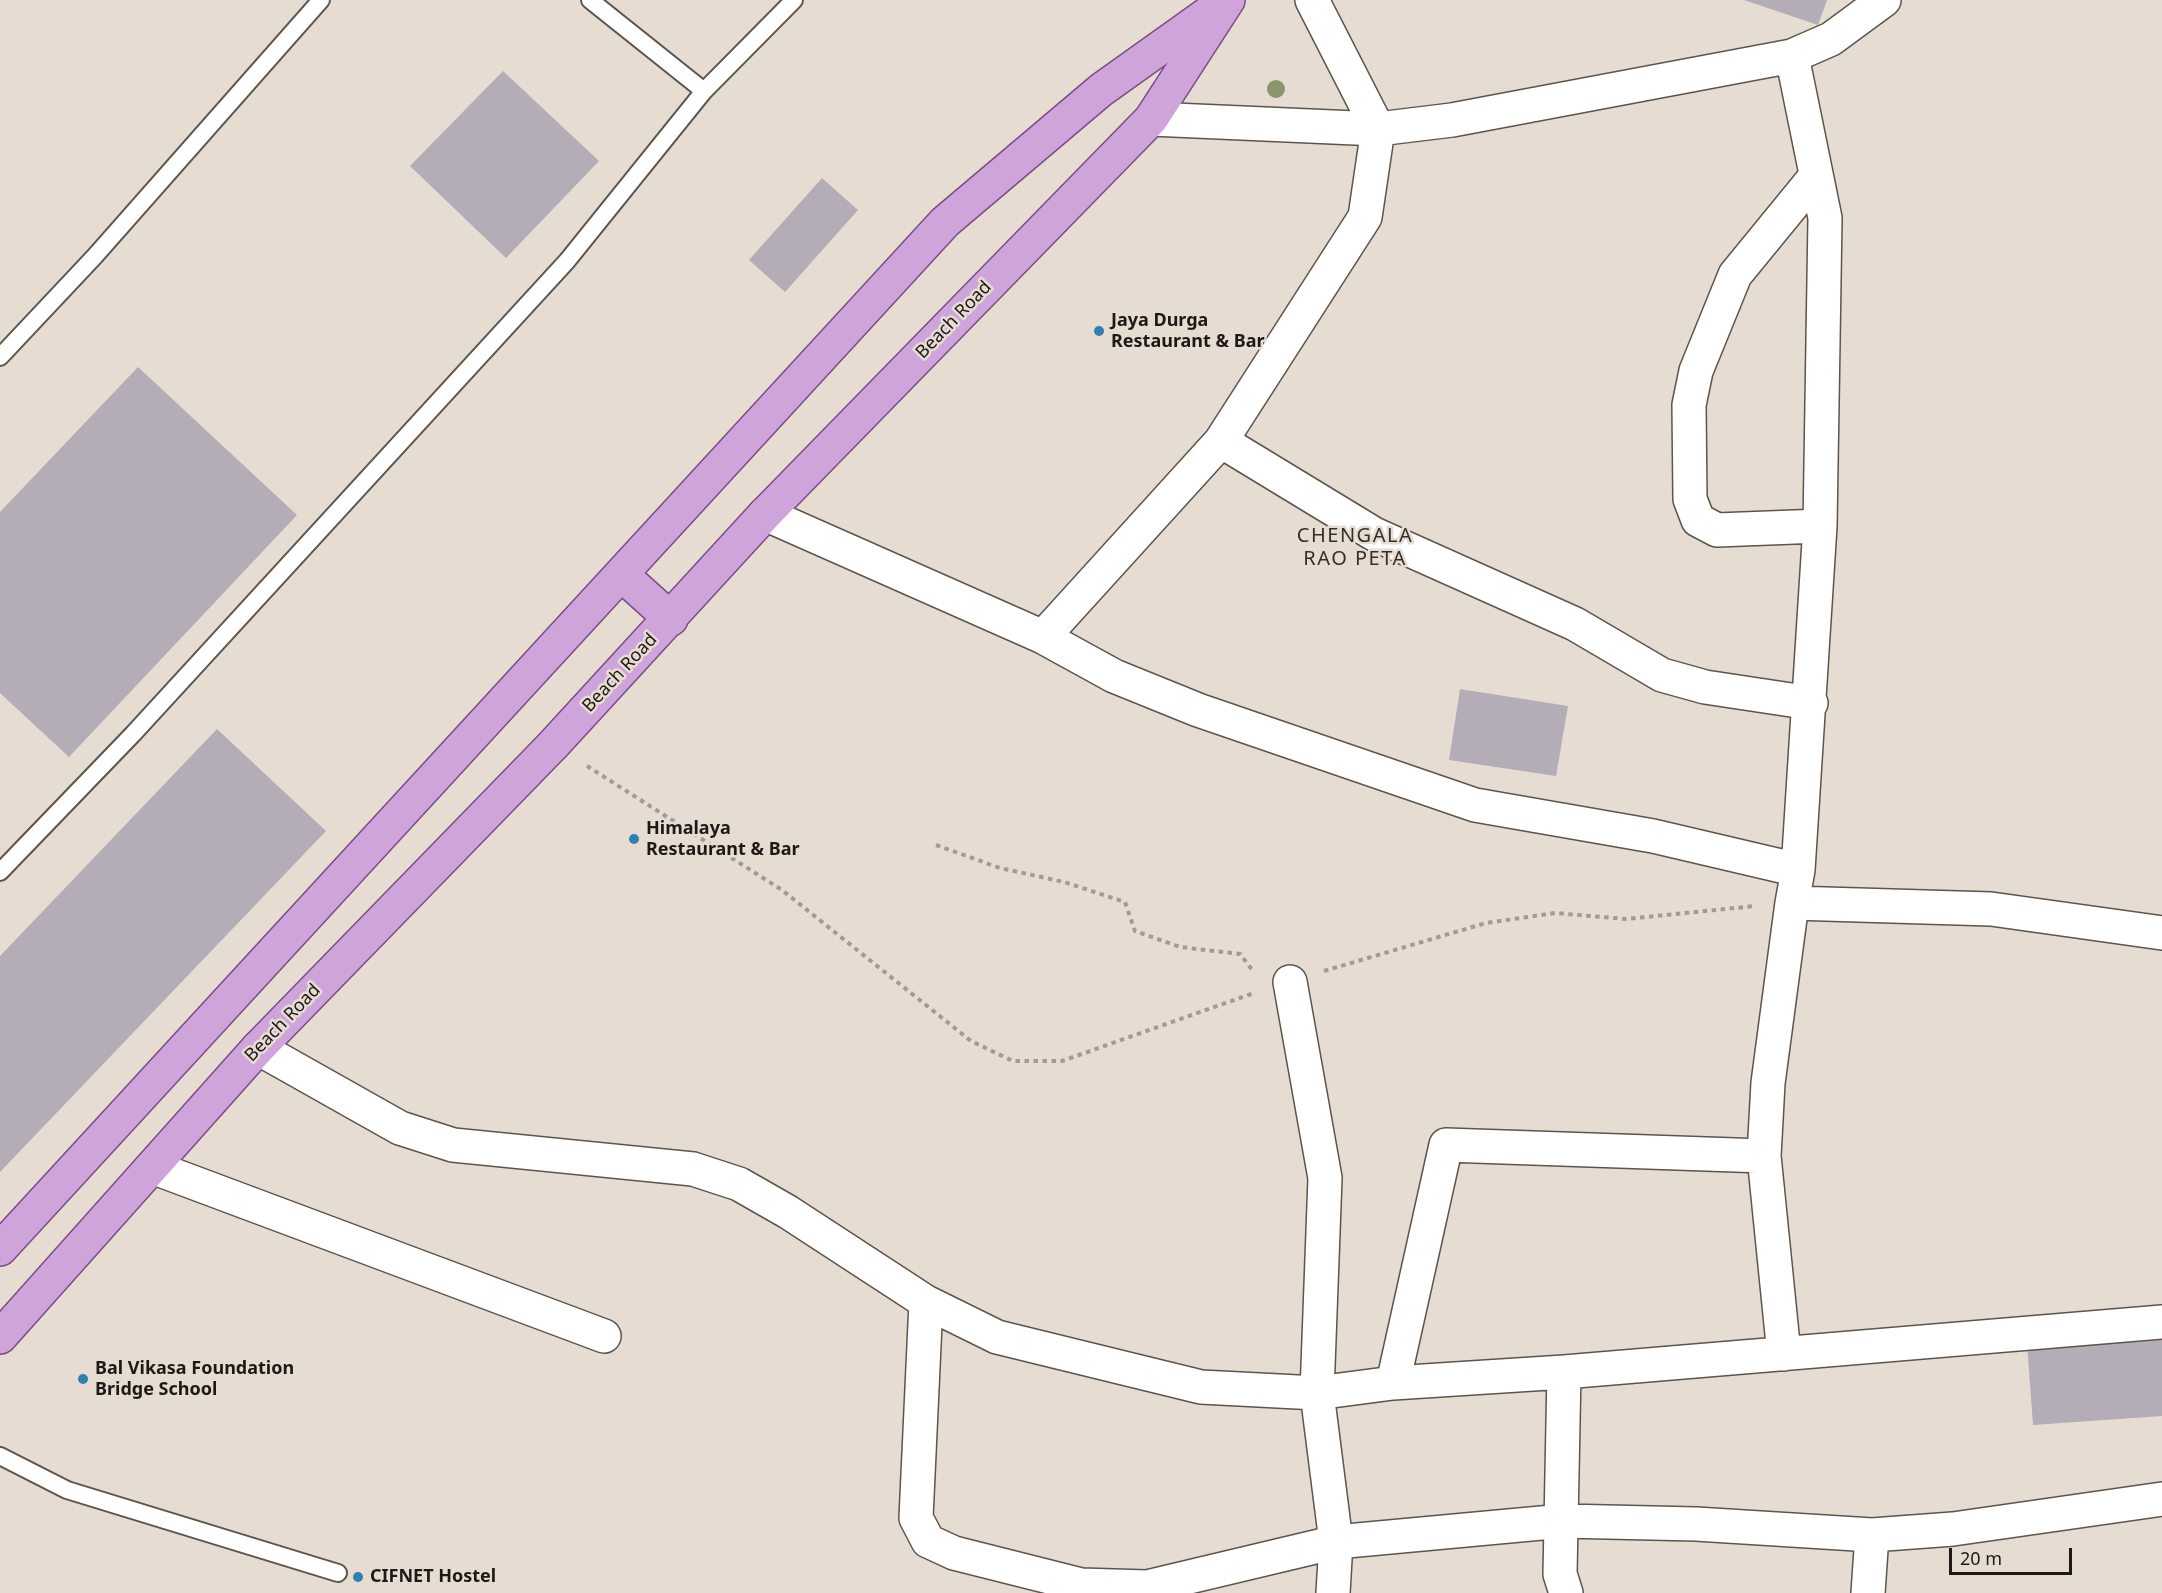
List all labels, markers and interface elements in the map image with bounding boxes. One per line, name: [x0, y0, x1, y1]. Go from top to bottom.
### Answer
street label: Beach Road: [912, 277, 996, 363]
place label: Jaya Durga Restaurant & Bar: [1111, 310, 1265, 352]
marker: Jaya Durga Restaurant & Bar: [1092, 324, 1106, 338]
district label: CHENGALA RAO PETA: [1297, 524, 1413, 571]
street label: Beach Road: [578, 629, 662, 717]
place label: Himalaya Restaurant & Bar: [646, 818, 800, 860]
marker: Himalaya Restaurant & Bar: [627, 832, 641, 846]
street label: Beach Road: [241, 980, 325, 1066]
place label: Bal Vikasa Foundation Bridge School: [95, 1358, 294, 1400]
marker: Bal Vikasa Foundation Bridge School: [76, 1372, 90, 1386]
scale bar: [1952, 1536, 2075, 1574]
text: 20 m: [1960, 1546, 2002, 1570]
place label: CIFNET Hostel: [370, 1566, 496, 1588]
marker: CIFNET Hostel: [351, 1570, 365, 1584]

